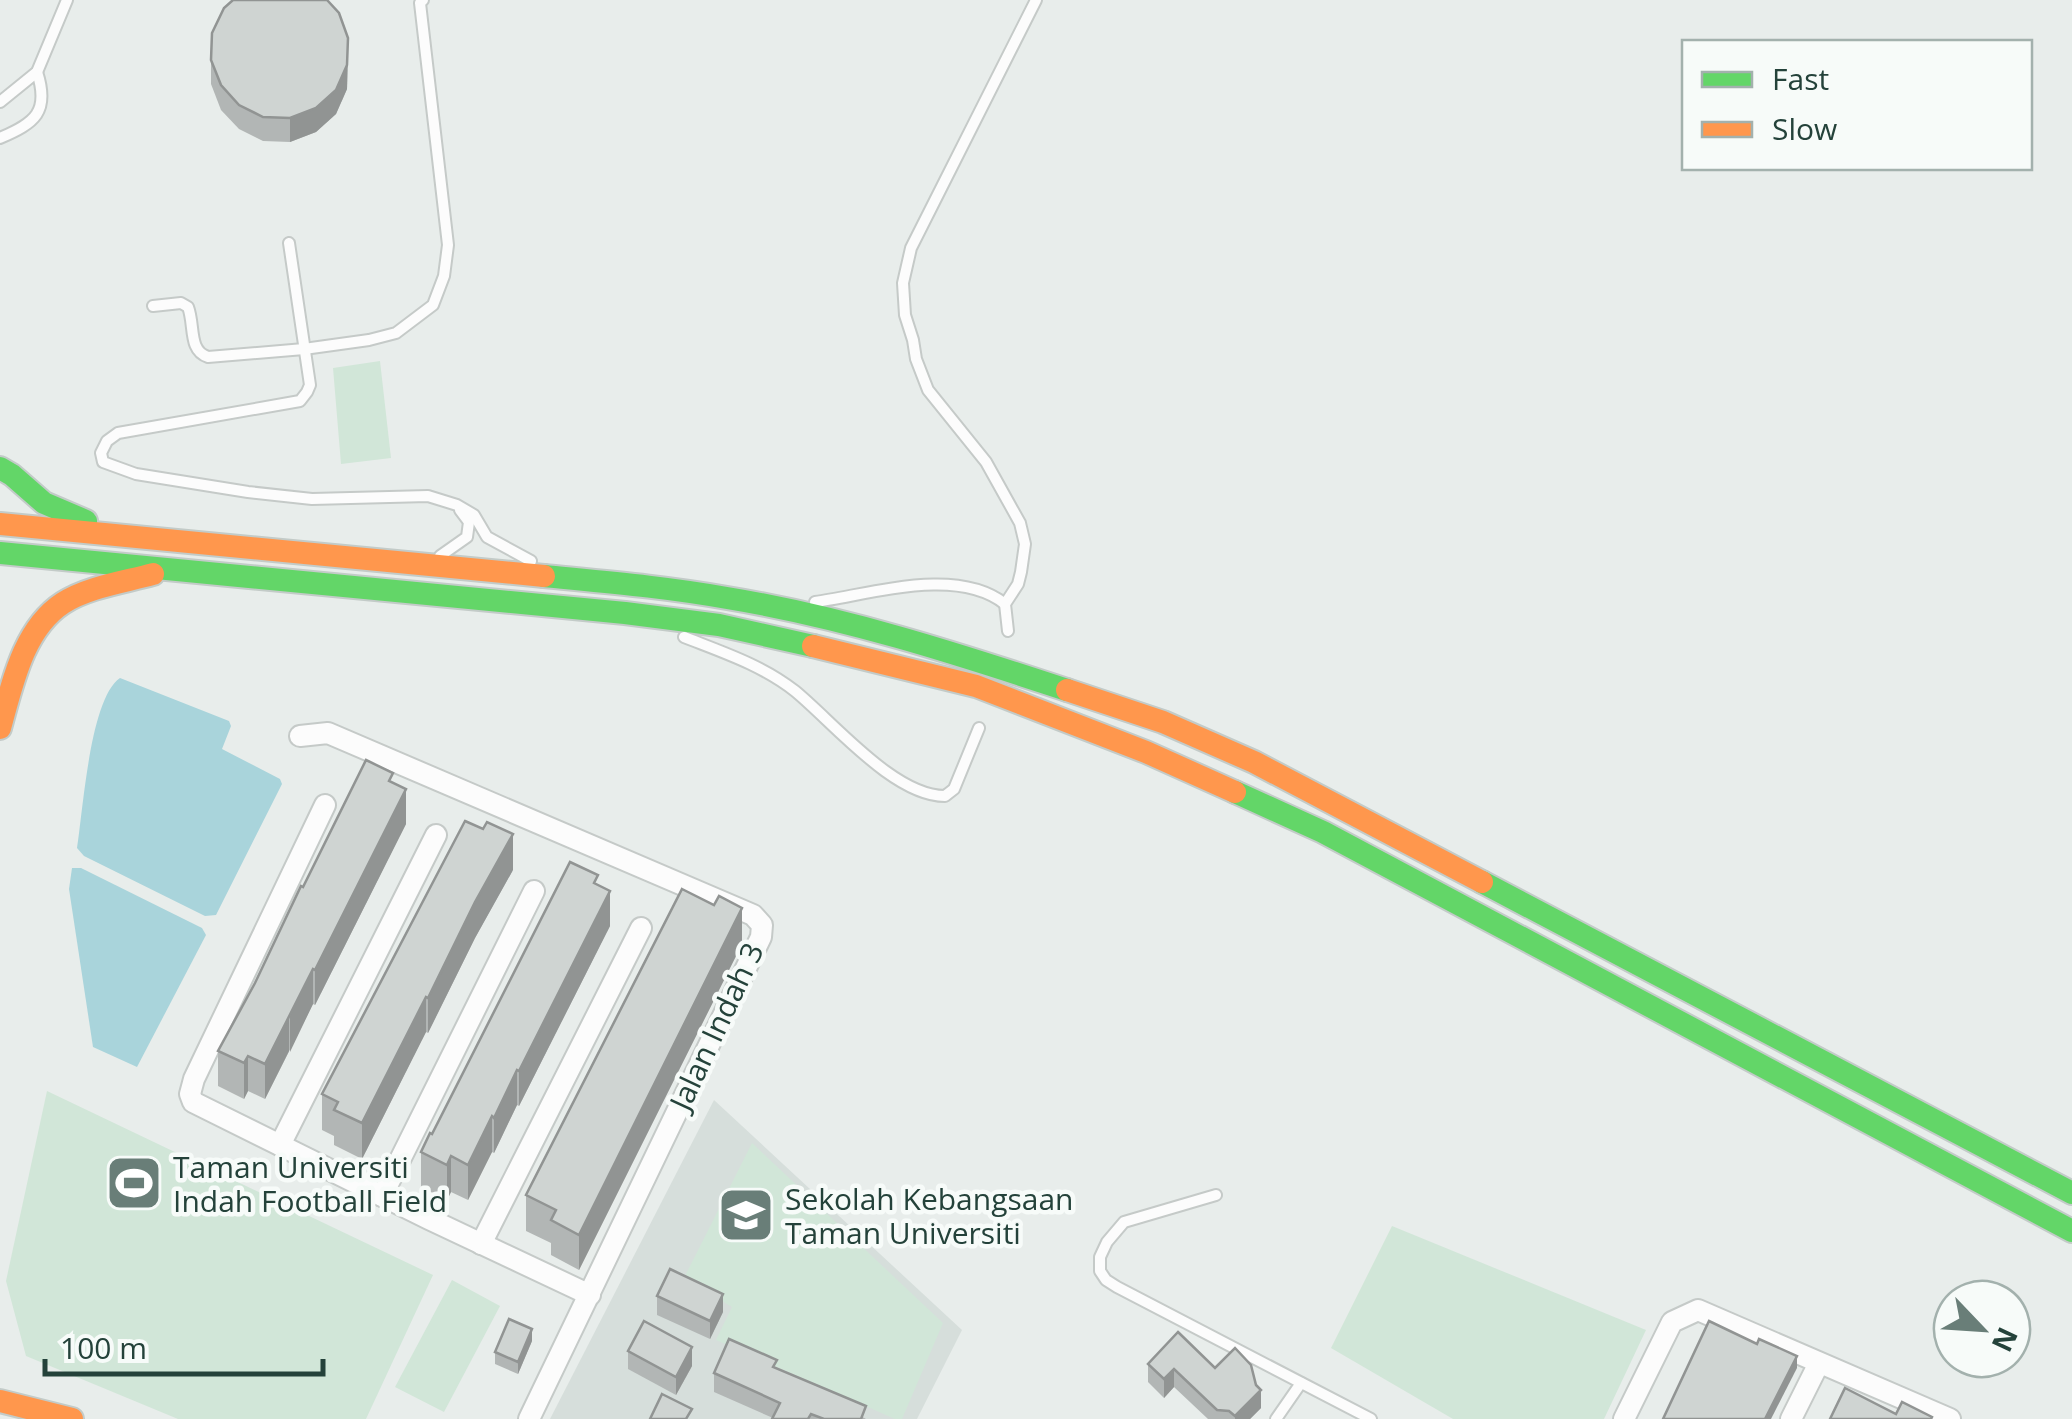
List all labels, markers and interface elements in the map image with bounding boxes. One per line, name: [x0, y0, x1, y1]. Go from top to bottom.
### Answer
legend: [1682, 40, 2032, 170]
text: Fast: [1772, 58, 1829, 99]
text: Slow: [1772, 108, 1837, 149]
street label: Jalan Indah 3: [658, 936, 773, 1119]
place label: Taman Universiti Indah Football Field: [173, 1146, 447, 1221]
sports icon: Taman Universiti Indah Football Field: [104, 1153, 164, 1213]
place label: Sekolah Kebangsaan Taman Universiti: [785, 1178, 1074, 1253]
school or university icon: Sekolah Kebangsaan Taman Universiti: [716, 1185, 776, 1245]
north arrow: [1932, 1279, 2032, 1379]
scale bar: [45, 1314, 322, 1376]
text: N: [1984, 1322, 2028, 1358]
text: 100 m: [60, 1327, 147, 1368]

